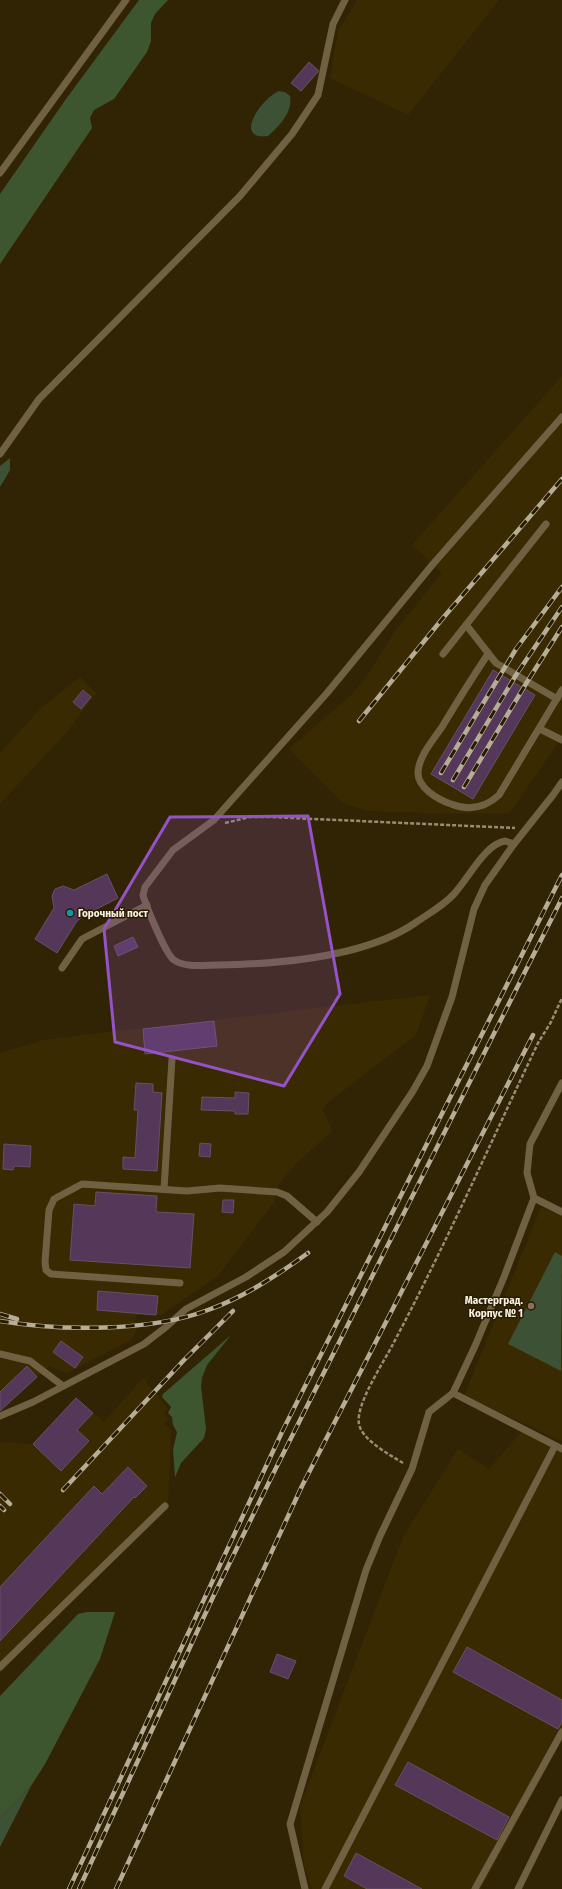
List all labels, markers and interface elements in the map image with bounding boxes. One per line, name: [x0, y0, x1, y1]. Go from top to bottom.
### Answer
place label: Горочный пост: [78, 907, 148, 920]
marker: Горочный пост: [65, 908, 75, 918]
place label: Мастерград. Корпус № 1: [465, 1294, 523, 1320]
marker: Мастерград. Корпус № 1: [526, 1301, 536, 1311]

